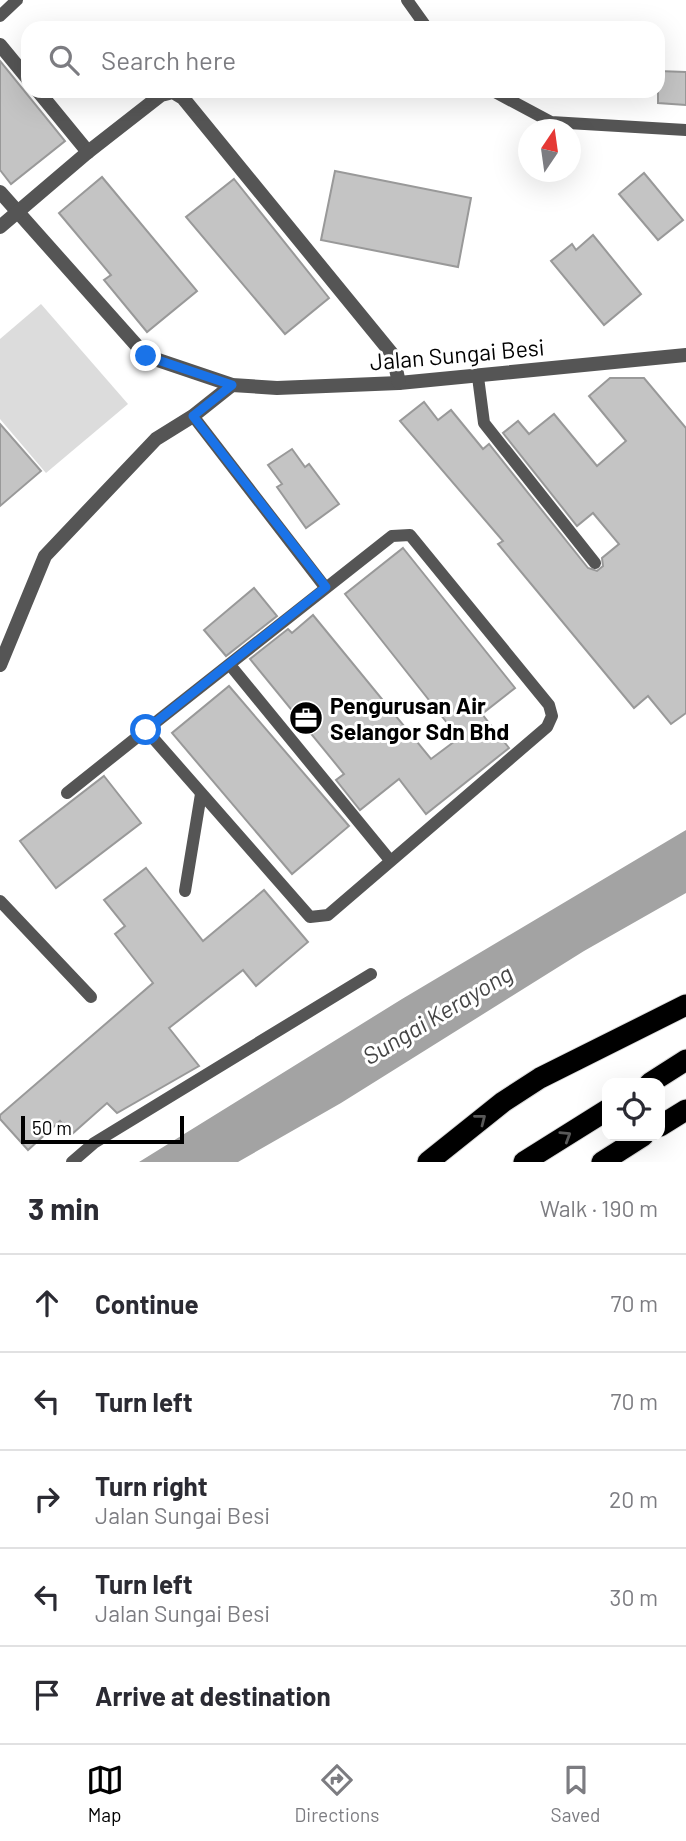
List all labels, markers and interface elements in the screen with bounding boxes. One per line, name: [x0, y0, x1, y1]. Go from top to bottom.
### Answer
search box: [21, 21, 665, 98]
icon: search: [45, 41, 83, 79]
text: Search here: [101, 44, 236, 75]
north arrow: [518, 119, 581, 182]
street label: Jalan Sungai Besi: [369, 332, 545, 376]
route end: [130, 340, 161, 371]
place label: Pengurusan Air Selangor Sdn Bhd: [330, 691, 509, 745]
office icon: Pengurusan Air Selangor Sdn Bhd: [287, 699, 325, 737]
route start: [130, 714, 161, 745]
water label: Sungai Kerayong: [357, 958, 517, 1070]
map controls: [602, 1078, 665, 1141]
button: locate: [602, 1078, 665, 1141]
scale bar: [21, 1113, 184, 1145]
one-way arrow: [474, 1115, 486, 1128]
text: 50 m: [32, 1116, 72, 1139]
one-way arrow: [558, 1132, 571, 1145]
text: 3 min: [28, 1190, 99, 1226]
text: Walk · 190 m: [540, 1194, 658, 1222]
icon: ahead: [28, 1284, 66, 1322]
text: Continue: [95, 1288, 199, 1319]
text: 70 m: [611, 1289, 658, 1317]
icon: left: [28, 1382, 66, 1420]
text: Turn left: [95, 1386, 193, 1417]
text: 70 m: [611, 1387, 658, 1415]
text: Turn right: [95, 1470, 208, 1501]
icon: right: [28, 1480, 66, 1518]
text: 20 m: [609, 1485, 658, 1513]
text: Jalan Sungai Besi: [95, 1501, 270, 1529]
text: Turn left: [95, 1568, 193, 1599]
icon: left: [28, 1578, 66, 1616]
text: 30 m: [610, 1583, 658, 1611]
text: Jalan Sungai Besi: [95, 1599, 270, 1627]
icon: arrive: [28, 1676, 66, 1714]
text: Arrive at destination: [95, 1680, 331, 1711]
tab: Map: [86, 1761, 124, 1826]
tab: Directions: [295, 1761, 380, 1826]
tab: Saved: [551, 1761, 600, 1826]

